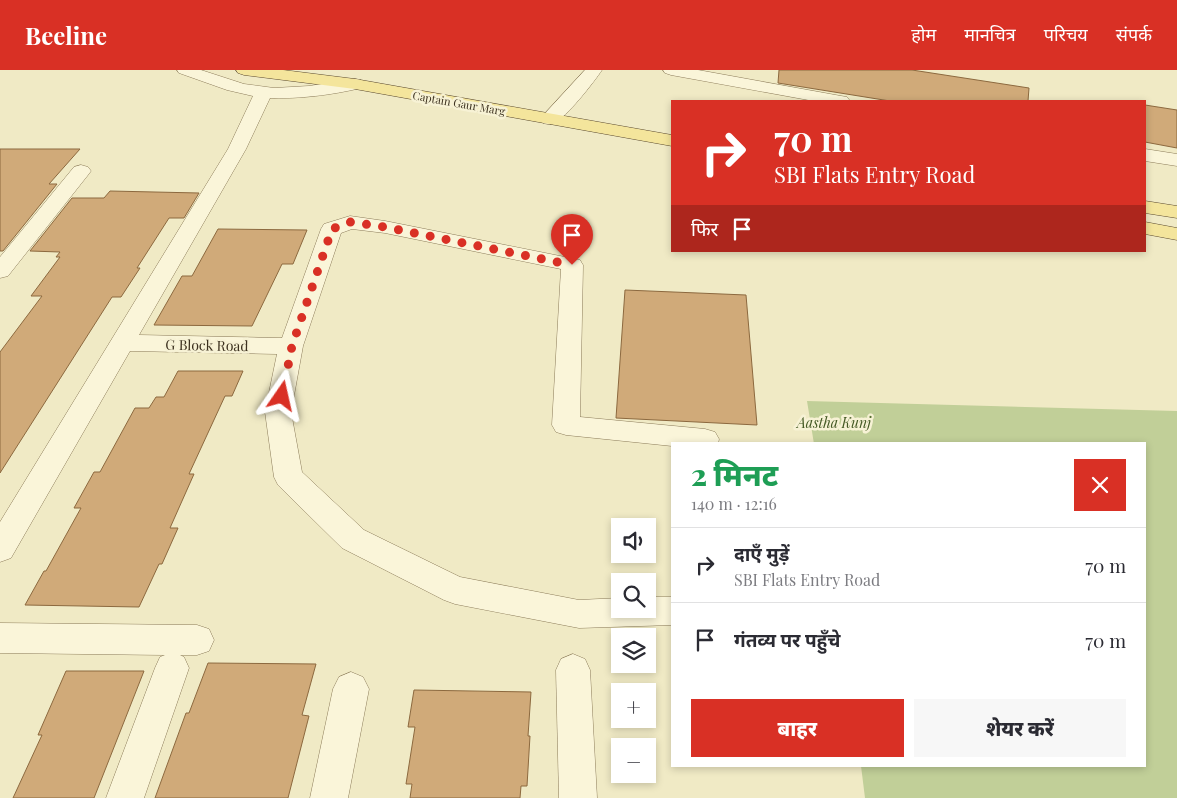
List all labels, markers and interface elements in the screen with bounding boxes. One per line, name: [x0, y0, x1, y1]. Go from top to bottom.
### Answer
text: Beeline: [25, 19, 107, 51]
text: होम: [911, 22, 936, 46]
text: मानचित्र: [964, 22, 1016, 46]
text: परिचय: [1044, 22, 1088, 46]
text: संपर्क: [1116, 22, 1152, 46]
street label: Captain Gaur Marg: [411, 87, 507, 119]
text: 70 m: [774, 114, 852, 161]
icon: right: [691, 120, 756, 185]
text: SBI Flats Entry Road: [774, 159, 975, 189]
pin: [551, 214, 593, 265]
text: फिर: [691, 215, 718, 241]
icon: arrive: [728, 215, 756, 243]
icon: arrive: [558, 221, 586, 249]
street label: G Block Road: [165, 335, 249, 355]
position arrow: [255, 369, 307, 421]
park label: Aastha Kunj: [795, 413, 872, 432]
text: 2 मिनट: [691, 454, 778, 494]
button: close: [1074, 459, 1126, 511]
text: 140 m · 12:16: [691, 493, 777, 514]
map controls: [611, 518, 656, 783]
button: sound: [611, 518, 656, 563]
text: दाएँ मुड़ें: [734, 540, 789, 566]
icon: right: [691, 551, 719, 579]
text: 70 m: [1085, 552, 1126, 578]
text: SBI Flats Entry Road: [734, 569, 880, 590]
button: search: [611, 573, 656, 618]
icon: arrive: [691, 626, 719, 654]
text: गंतव्य पर पहुँचे: [734, 626, 841, 652]
text: 70 m: [1085, 627, 1126, 653]
button: layers: [611, 628, 656, 673]
button: +: [611, 683, 656, 728]
button: बाहर: [691, 699, 904, 757]
button: शेयर करें: [914, 699, 1126, 757]
button: −: [611, 738, 656, 783]

